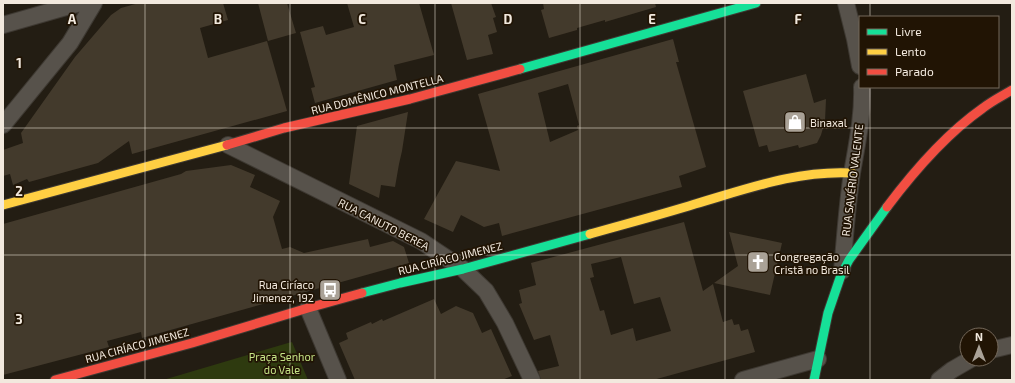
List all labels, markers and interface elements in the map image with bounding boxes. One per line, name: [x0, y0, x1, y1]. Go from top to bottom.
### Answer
text: A: [68, 11, 77, 27]
text: B: [214, 11, 222, 27]
text: C: [358, 11, 366, 27]
text: D: [504, 11, 513, 27]
text: E: [648, 11, 656, 27]
text: F: [794, 11, 802, 27]
legend: [859, 16, 999, 88]
text: Livre: [895, 24, 922, 38]
text: Lento: [895, 44, 926, 58]
text: 1: [16, 55, 22, 71]
text: Parado: [895, 64, 934, 78]
street label: RUA DOMÊNICO MONTELLA: [310, 71, 445, 117]
shop icon: Binaxal: [782, 109, 808, 135]
place label: Binaxal: [810, 116, 848, 129]
street label: RUA SAVÉRIO VALENTE: [839, 123, 865, 237]
text: 2: [15, 183, 23, 199]
street label: RUA CANUTO BEREA: [336, 195, 432, 253]
street label: RUA CIRÍACO JIMENEZ: [396, 239, 504, 277]
church icon: Congregação Cristã no Brasil: [745, 249, 771, 275]
place label: Congregação Cristã no Brasil: [774, 250, 850, 276]
bus stop icon: Rua Ciríaco Jimenez, 192: [317, 277, 343, 303]
place label: Rua Ciríaco Jimenez, 192: [252, 278, 314, 304]
text: 3: [15, 311, 23, 327]
street label: RUA CIRÍACO JIMENEZ: [84, 325, 190, 365]
north arrow: [959, 327, 999, 367]
text: N: [975, 330, 983, 343]
park label: Praça Senhor do Vale: [249, 350, 316, 376]

